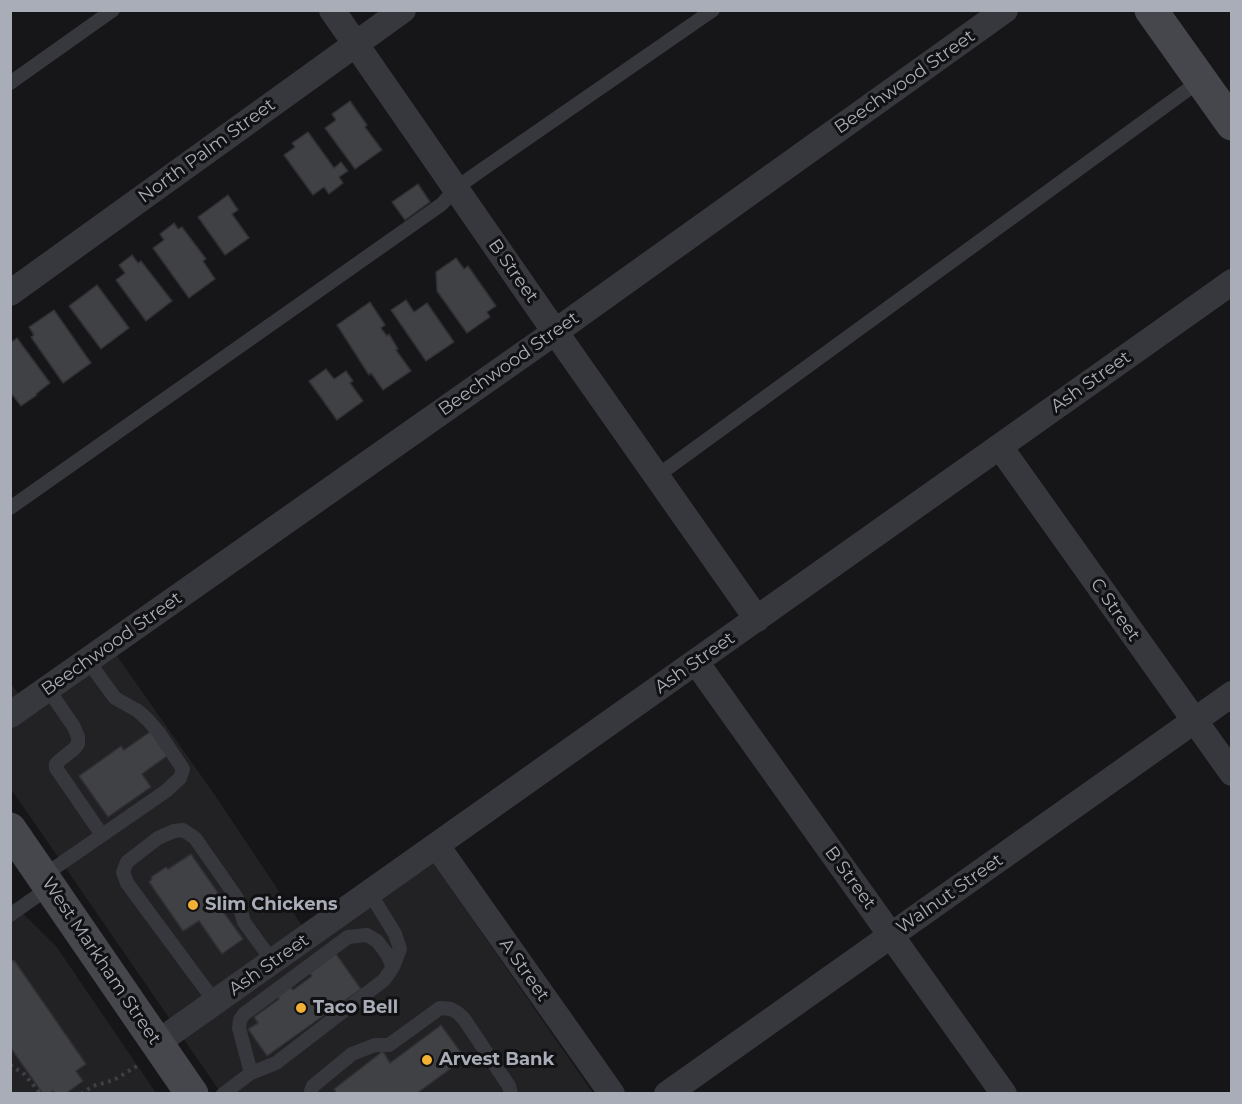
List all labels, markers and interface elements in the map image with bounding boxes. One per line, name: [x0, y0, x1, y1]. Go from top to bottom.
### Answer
street label: Beechwood Street: [831, 25, 979, 139]
street label: North Palm Street: [134, 94, 280, 208]
street label: B Street: [483, 235, 543, 307]
street label: Beechwood Street: [435, 307, 583, 421]
street label: Ash Street: [1047, 347, 1135, 417]
street label: C Street: [1086, 574, 1144, 646]
street label: Beechwood Street: [38, 587, 186, 701]
street label: Ash Street: [651, 628, 739, 698]
street label: B Street: [820, 842, 880, 914]
street label: Walnut Street: [893, 849, 1007, 939]
street label: West Markham Street: [37, 873, 165, 1049]
place label: Slim Chickens: [205, 894, 337, 916]
marker: Slim Chickens: [186, 898, 200, 912]
street label: Ash Street: [225, 930, 313, 1000]
street label: A Street: [494, 934, 554, 1006]
place label: Taco Bell: [313, 997, 398, 1019]
marker: Taco Bell: [294, 1001, 308, 1015]
place label: Arvest Bank: [439, 1049, 554, 1071]
marker: Arvest Bank: [420, 1053, 434, 1067]

